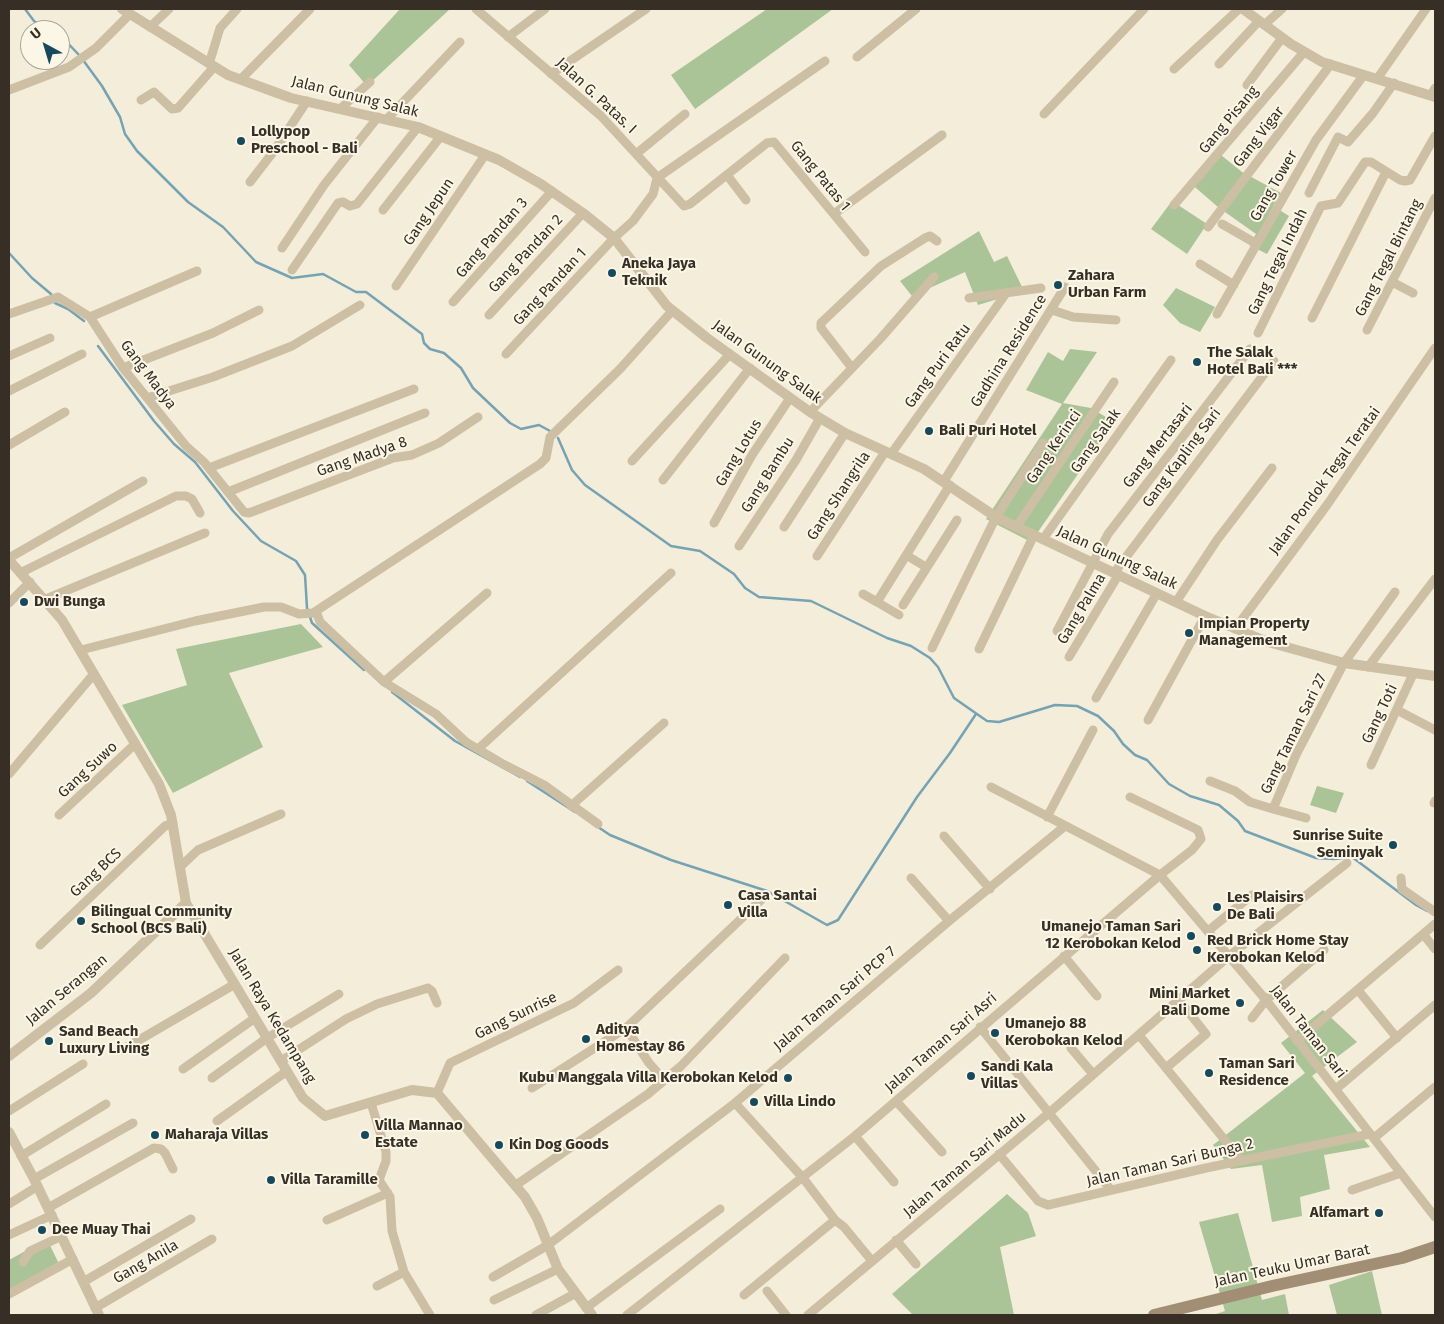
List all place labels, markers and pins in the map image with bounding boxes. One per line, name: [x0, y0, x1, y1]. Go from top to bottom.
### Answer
place label: Lollypop Preschool - Bali: [251, 123, 358, 158]
marker: Lollypop Preschool - Bali: [235, 135, 247, 147]
place label: Aneka Jaya Teknik: [622, 255, 696, 290]
marker: Aneka Jaya Teknik: [606, 267, 618, 279]
place label: Zahara Urban Farm: [1068, 267, 1146, 302]
marker: Zahara Urban Farm: [1052, 279, 1064, 291]
place label: The Salak Hotel Bali ***: [1207, 344, 1298, 379]
marker: The Salak Hotel Bali ***: [1191, 356, 1203, 368]
place label: Bali Puri Hotel: [939, 422, 1037, 440]
marker: Bali Puri Hotel: [923, 425, 935, 437]
place label: Dwi Bunga: [34, 593, 105, 611]
marker: Dwi Bunga: [18, 596, 30, 608]
place label: Impian Property Management: [1199, 615, 1309, 650]
marker: Impian Property Management: [1183, 627, 1195, 639]
place label: Sunrise Suite Seminyak: [1293, 827, 1383, 862]
marker: Sunrise Suite Seminyak: [1387, 839, 1399, 851]
place label: Casa Santai Villa: [738, 887, 817, 922]
place label: Les Plaisirs De Bali: [1227, 889, 1304, 924]
marker: Casa Santai Villa: [722, 899, 734, 911]
marker: Les Plaisirs De Bali: [1211, 901, 1223, 913]
place label: Bilingual Community School (BCS Bali): [91, 903, 232, 938]
marker: Bilingual Community School (BCS Bali): [75, 915, 87, 927]
place label: Umanejo Taman Sari 12 Kerobokan Kelod: [1041, 918, 1181, 953]
marker: Umanejo Taman Sari 12 Kerobokan Kelod: [1185, 930, 1197, 942]
place label: Red Brick Home Stay Kerobokan Kelod: [1207, 932, 1349, 967]
marker: Red Brick Home Stay Kerobokan Kelod: [1191, 944, 1203, 956]
place label: Mini Market Bali Dome: [1149, 985, 1230, 1020]
marker: Mini Market Bali Dome: [1234, 997, 1246, 1009]
place label: Umanejo 88 Kerobokan Kelod: [1005, 1015, 1123, 1050]
place label: Aditya Homestay 86: [596, 1021, 685, 1056]
place label: Sand Beach Luxury Living: [59, 1023, 149, 1058]
marker: Umanejo 88 Kerobokan Kelod: [989, 1027, 1001, 1039]
marker: Aditya Homestay 86: [580, 1033, 592, 1045]
marker: Sand Beach Luxury Living: [43, 1035, 55, 1047]
place label: Taman Sari Residence: [1219, 1055, 1295, 1090]
place label: Sandi Kala Villas: [981, 1058, 1053, 1093]
marker: Taman Sari Residence: [1203, 1067, 1215, 1079]
place label: Kubu Manggala Villa Kerobokan Kelod: [519, 1069, 778, 1087]
marker: Sandi Kala Villas: [965, 1070, 977, 1082]
marker: Kubu Manggala Villa Kerobokan Kelod: [782, 1072, 794, 1084]
place label: Villa Lindo: [764, 1093, 836, 1111]
marker: Villa Lindo: [748, 1096, 760, 1108]
place label: Villa Mannao Estate: [375, 1117, 463, 1152]
place label: Maharaja Villas: [165, 1126, 268, 1144]
marker: Maharaja Villas: [149, 1129, 161, 1141]
marker: Villa Mannao Estate: [359, 1129, 371, 1141]
place label: Kin Dog Goods: [509, 1136, 609, 1154]
marker: Kin Dog Goods: [493, 1139, 505, 1151]
place label: Villa Taramille: [281, 1171, 378, 1189]
marker: Villa Taramille: [265, 1174, 277, 1186]
place label: Alfamart: [1310, 1204, 1369, 1222]
marker: Alfamart: [1373, 1207, 1385, 1219]
place label: Dee Muay Thai: [52, 1221, 151, 1239]
marker: Dee Muay Thai: [36, 1224, 48, 1236]

